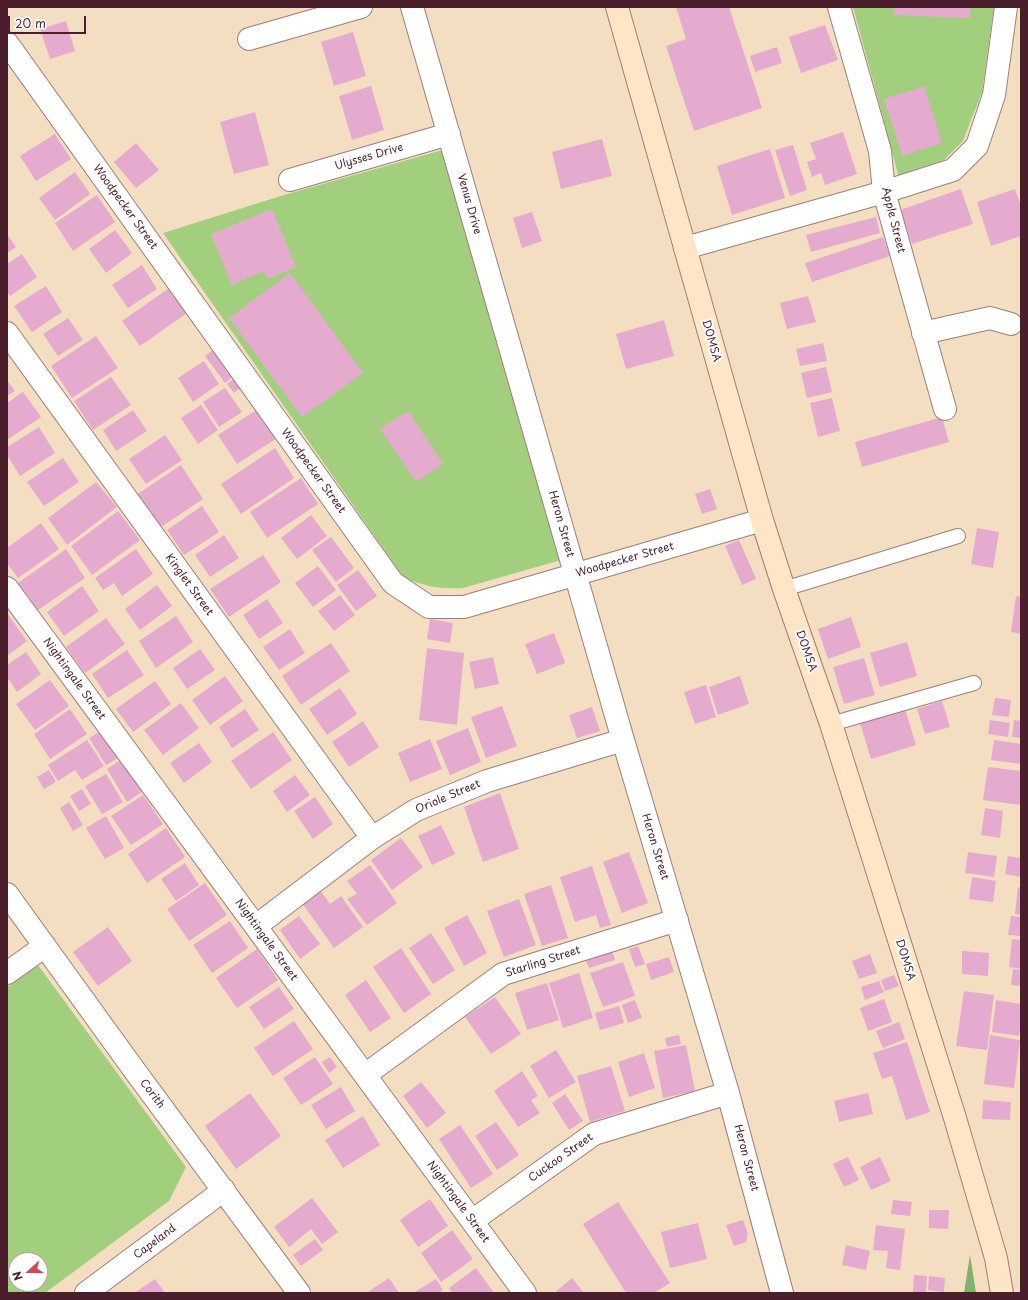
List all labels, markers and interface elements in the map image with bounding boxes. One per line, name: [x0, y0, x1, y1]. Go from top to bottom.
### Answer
scale bar: [10, 8, 88, 34]
text: 20 m: [15, 14, 46, 32]
street label: Ulysses Drive: [333, 141, 405, 173]
street label: Woodpecker Street: [90, 162, 160, 252]
street label: Venus Drive: [454, 172, 484, 236]
street label: Apple Street: [878, 186, 908, 254]
street label: DOMSA: [699, 318, 723, 364]
street label: Woodpecker Street: [278, 426, 348, 516]
street label: Heron Street: [545, 489, 577, 559]
street label: Woodpecker Street: [574, 540, 676, 580]
street label: Kinglet Street: [162, 552, 216, 618]
street label: DOMSA: [793, 628, 819, 674]
street label: Nightingale Street: [40, 636, 108, 722]
street label: Oriole Street: [414, 777, 482, 817]
street label: Heron Street: [639, 812, 671, 882]
street label: Nightingale Street: [232, 897, 300, 983]
street label: DOMSA: [892, 937, 918, 983]
street label: Starling Street: [504, 944, 582, 980]
street label: Corith: [137, 1077, 167, 1111]
street label: Heron Street: [731, 1123, 761, 1193]
street label: Cuckoo Street: [526, 1131, 596, 1185]
street label: Nightingale Street: [424, 1159, 492, 1245]
street label: Capeland: [131, 1222, 179, 1262]
north arrow: [8, 1252, 48, 1292]
text: N: [8, 1269, 27, 1283]

